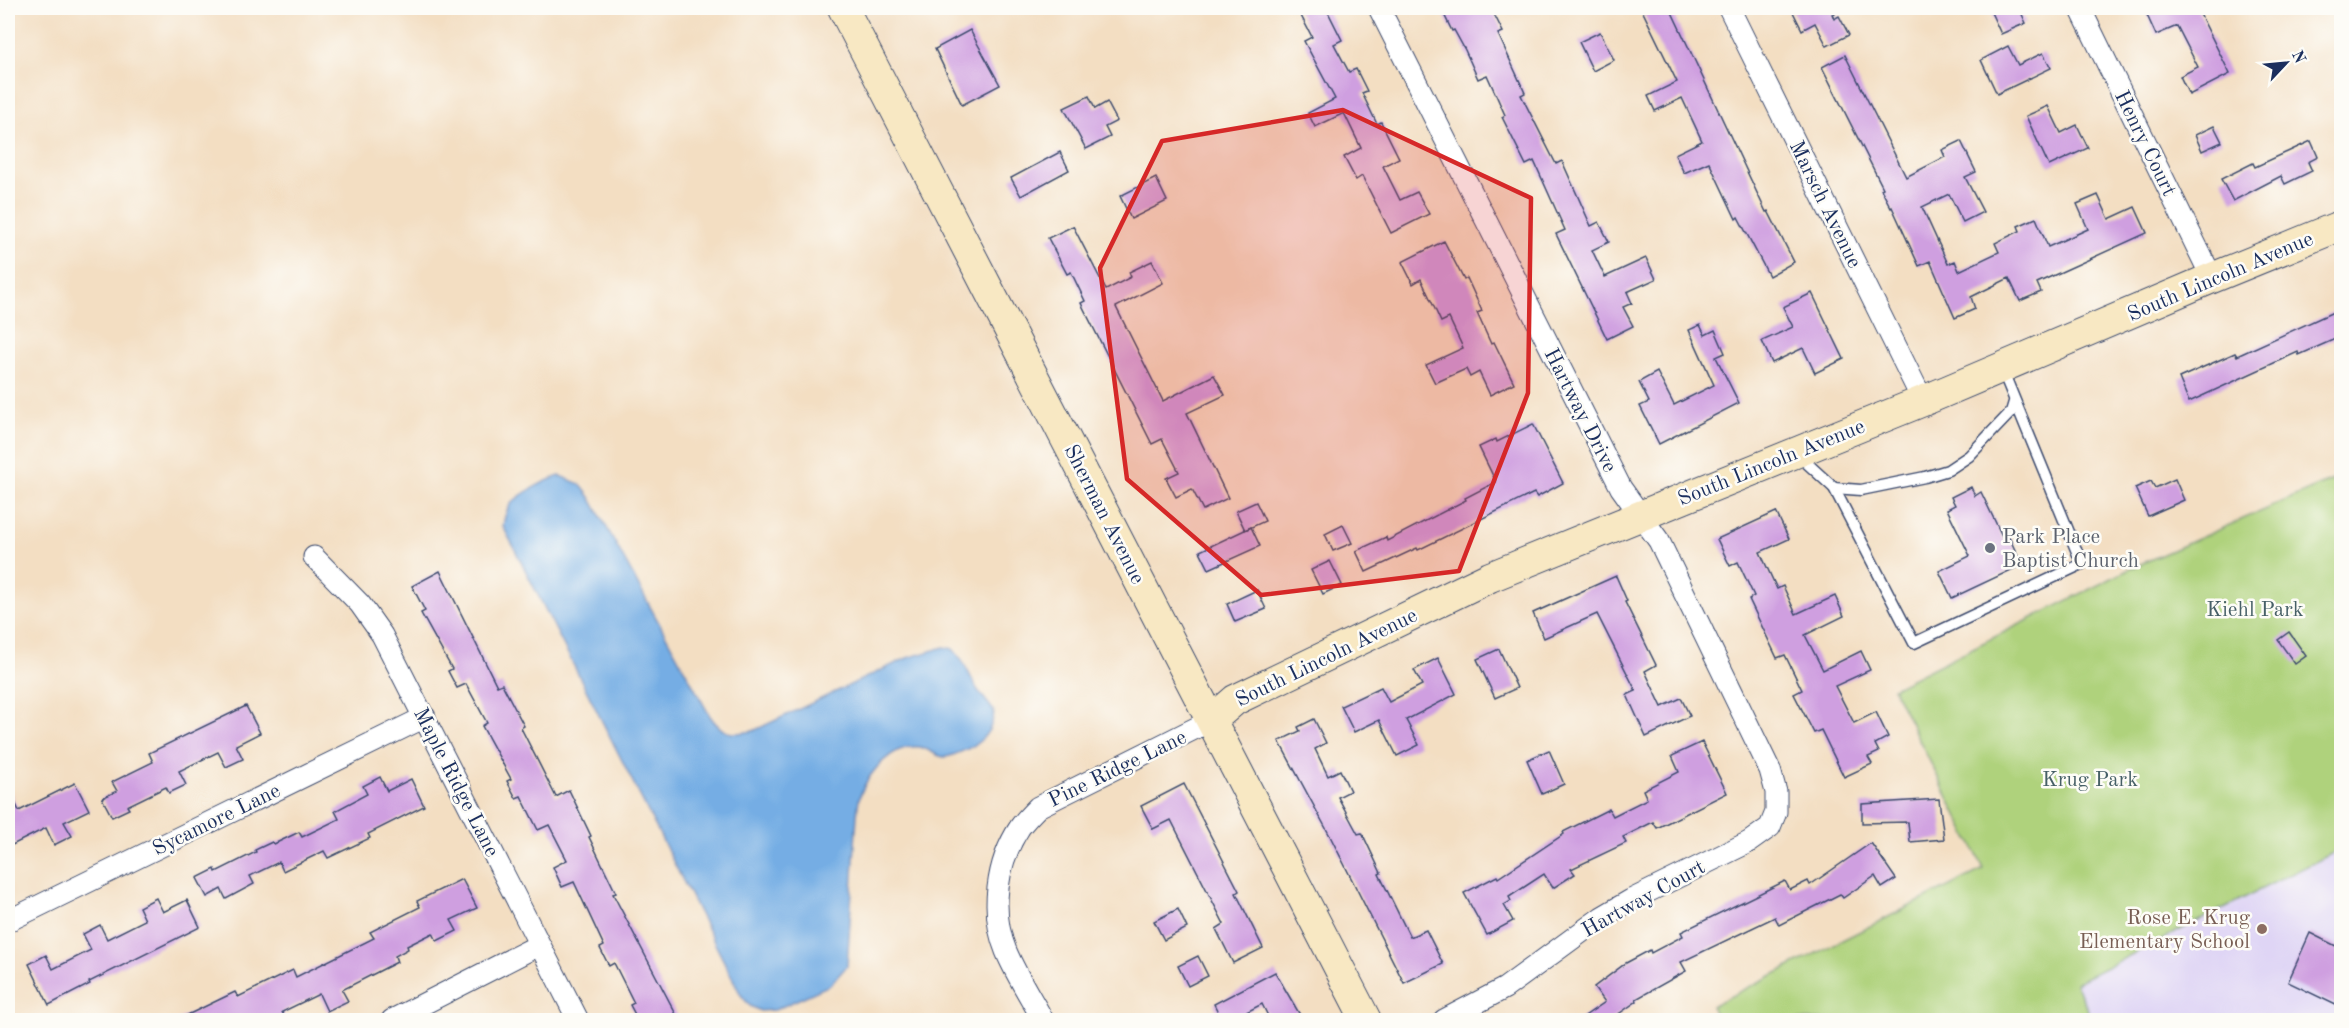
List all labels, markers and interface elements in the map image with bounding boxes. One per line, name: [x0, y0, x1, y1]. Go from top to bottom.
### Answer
north arrow: [2256, 33, 2316, 93]
text: N: [2288, 48, 2308, 67]
street label: Henry Court: [2110, 87, 2179, 200]
street label: Marsch Avenue: [1785, 138, 1865, 272]
street label: South Lincoln Avenue: [2125, 229, 2317, 326]
street label: Hartway Drive: [1539, 345, 1620, 476]
street label: South Lincoln Avenue: [1675, 416, 1868, 511]
street label: Sherman Avenue: [1059, 441, 1148, 588]
place label: Park Place Baptist Church: [2002, 527, 2139, 572]
marker: Park Place Baptist Church: [1983, 541, 1997, 555]
park label: Kiehl Park: [2206, 600, 2304, 621]
street label: South Lincoln Avenue: [1232, 605, 1421, 712]
street label: Maple Ridge Lane: [409, 705, 502, 861]
street label: Pine Ridge Lane: [1045, 727, 1190, 812]
park label: Krug Park: [2042, 770, 2138, 791]
street label: Sycamore Lane: [149, 780, 284, 860]
street label: Hartway Court: [1579, 857, 1709, 942]
place label: Rose E. Krug Elementary School: [2079, 908, 2251, 953]
marker: Rose E. Krug Elementary School: [2255, 922, 2269, 936]

